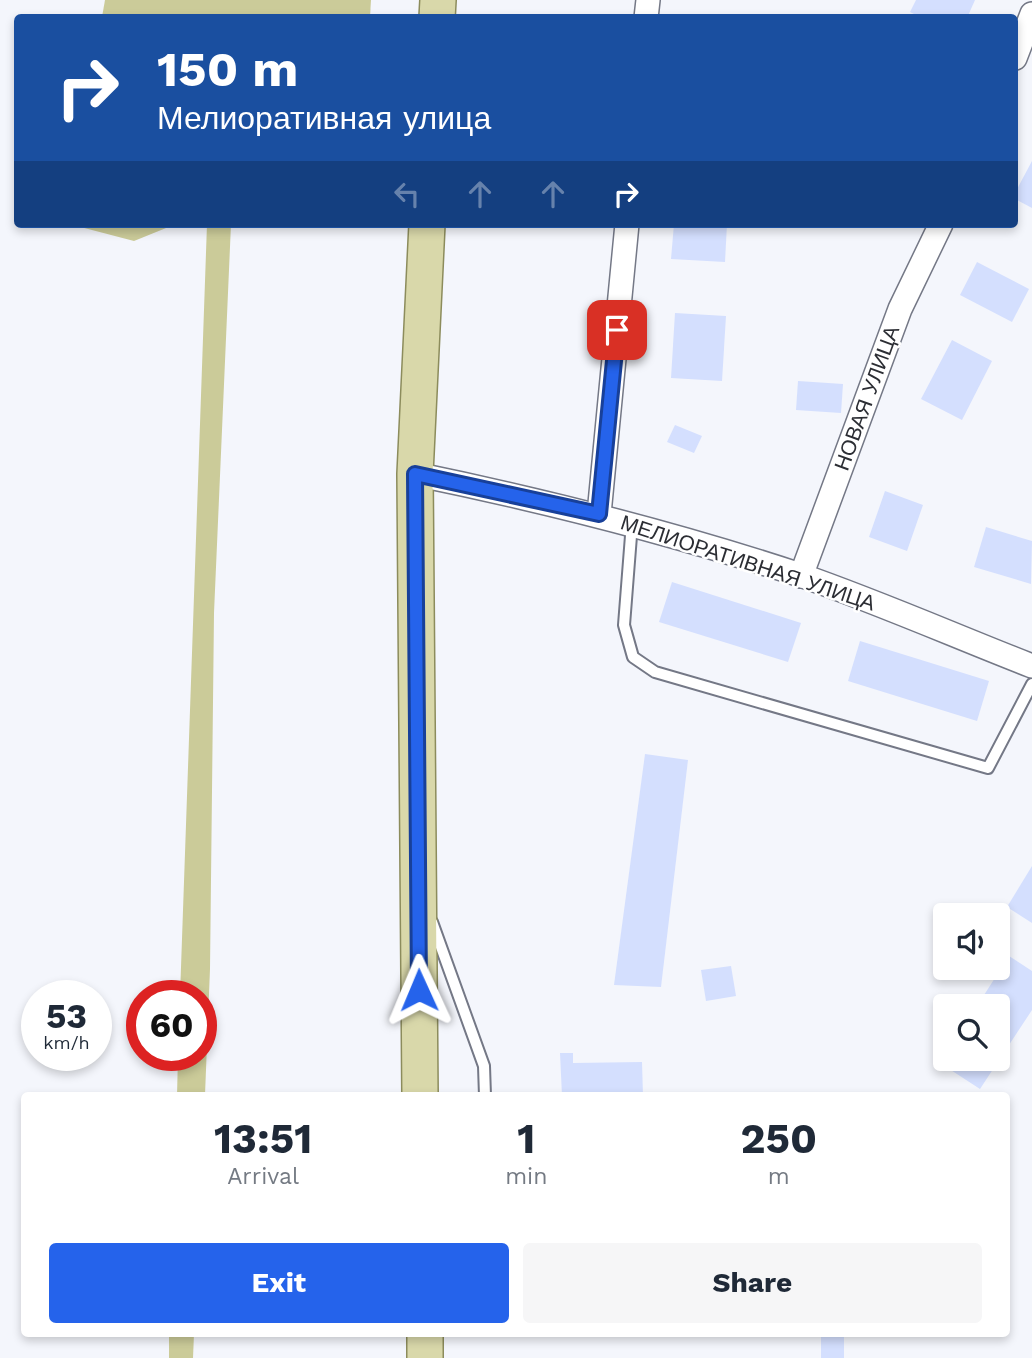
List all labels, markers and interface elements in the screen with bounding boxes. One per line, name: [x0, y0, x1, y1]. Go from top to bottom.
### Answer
text: 150 m: [157, 40, 298, 98]
icon: right: [42, 42, 133, 133]
text: Мелиоративная улица: [157, 99, 491, 137]
icon: left: [388, 175, 426, 213]
icon: ahead: [461, 175, 499, 213]
icon: ahead: [534, 175, 572, 213]
icon: right: [607, 175, 645, 213]
pin: [587, 300, 647, 360]
icon: arrive: [598, 311, 636, 349]
street label: НОВАЯ УЛИЦА: [829, 322, 904, 474]
street label: МЕЛИОРАТИВНАЯ УЛИЦА: [618, 510, 879, 616]
map controls: [933, 903, 1010, 1071]
button: sound: [933, 903, 1010, 980]
position arrow: [382, 953, 456, 1027]
speed limit sign: 60: [126, 980, 217, 1071]
button: search: [933, 994, 1010, 1071]
text: 53: [46, 995, 87, 1037]
text: km/h: [43, 1032, 90, 1053]
text: 13:51: [214, 1114, 312, 1163]
text: 1: [517, 1114, 535, 1163]
text: 250: [740, 1114, 817, 1163]
text: Arrival: [227, 1163, 299, 1190]
text: min: [505, 1163, 547, 1190]
text: m: [768, 1163, 790, 1190]
button: Exit: [49, 1243, 509, 1323]
button: Share: [523, 1243, 982, 1323]

